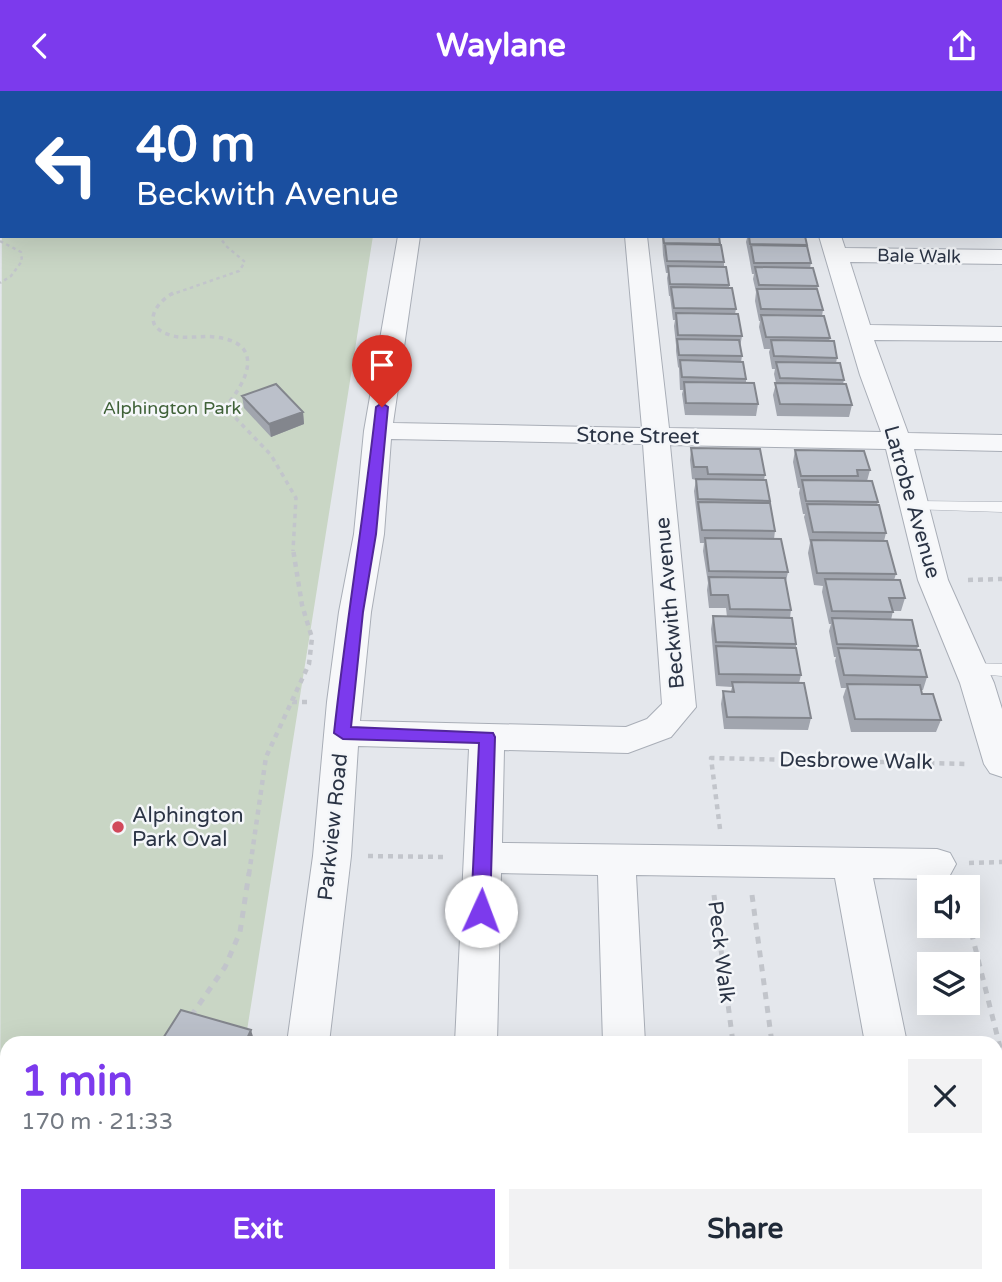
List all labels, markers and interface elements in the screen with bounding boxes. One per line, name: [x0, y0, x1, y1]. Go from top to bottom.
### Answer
icon: back: [21, 27, 59, 65]
text: Waylane: [436, 27, 566, 65]
icon: share: [943, 27, 981, 65]
text: 40 m: [136, 116, 255, 175]
icon: left: [21, 119, 112, 210]
text: Beckwith Avenue: [136, 176, 399, 214]
street label: Bale Walk: [877, 244, 961, 268]
pin: [352, 335, 412, 407]
icon: arrive: [363, 346, 401, 384]
park label: Alphington Park: [103, 397, 242, 419]
street label: Stone Street: [576, 422, 700, 450]
street label: Latrobe Avenue: [878, 423, 946, 581]
street label: Beckwith Avenue: [650, 516, 690, 690]
street label: Desbrowe Walk: [779, 747, 933, 775]
street label: Parkview Road: [313, 752, 353, 902]
place label: Alphington Park Oval: [132, 803, 244, 852]
marker: Alphington Park Oval: [110, 819, 126, 835]
position arrow: [444, 874, 518, 948]
map controls: [917, 875, 980, 1015]
button: sound: [917, 875, 980, 938]
street label: Peck Walk: [702, 900, 740, 1004]
button: layers: [917, 952, 980, 1015]
text: 1 min: [21, 1056, 133, 1107]
button: close: [908, 1059, 982, 1133]
text: 170 m · 21:33: [21, 1108, 173, 1136]
button: Exit: [21, 1189, 495, 1269]
button: Share: [509, 1189, 982, 1269]

